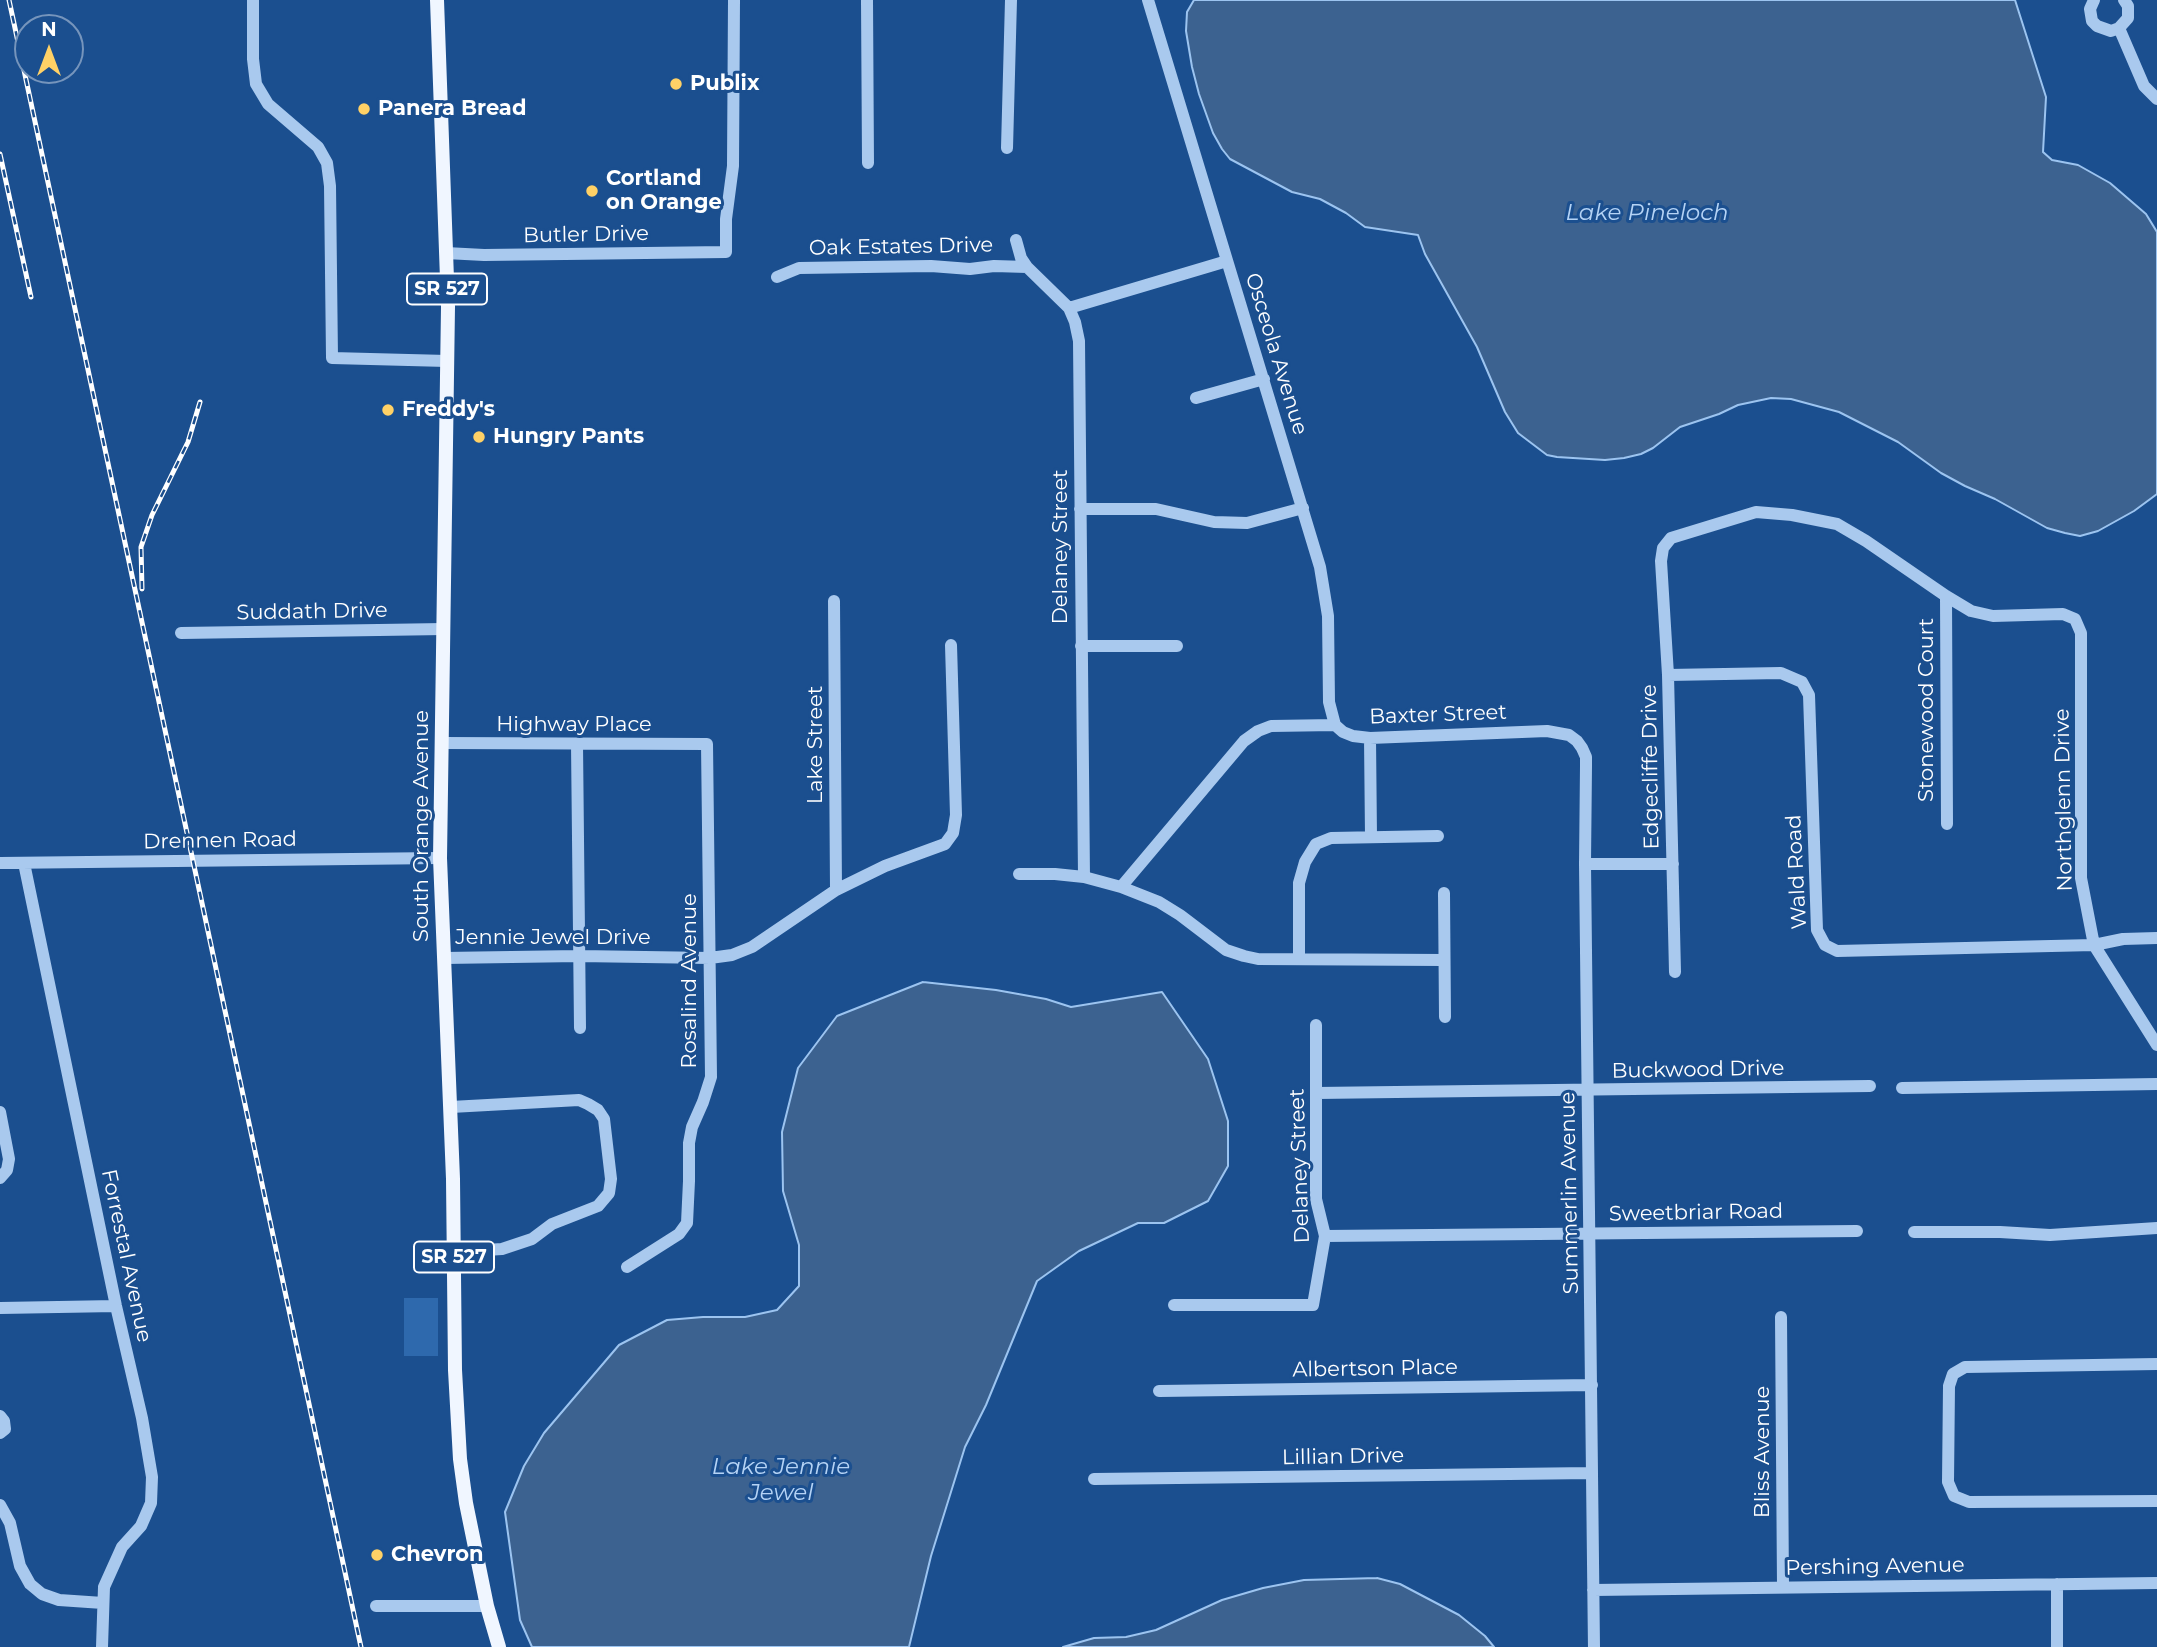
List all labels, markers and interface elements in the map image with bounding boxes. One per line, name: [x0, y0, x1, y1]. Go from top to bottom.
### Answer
north arrow: [14, 14, 84, 84]
text: N: [41, 18, 57, 41]
place label: Publix: [690, 71, 759, 97]
marker: Publix: [668, 76, 684, 92]
place label: Panera Bread: [378, 96, 526, 122]
marker: Panera Bread: [356, 101, 372, 117]
place label: Cortland on Orange: [606, 166, 722, 216]
marker: Cortland on Orange: [584, 183, 600, 199]
water label: Lake Pineloch: [1565, 199, 1729, 227]
street label: Butler Drive: [523, 221, 649, 249]
street label: Oak Estates Drive: [809, 233, 993, 261]
street label: Osceola Avenue: [1239, 270, 1313, 438]
road number: SR 527: [407, 274, 487, 304]
place label: Freddy's: [402, 397, 495, 423]
marker: Freddy's: [380, 402, 396, 418]
place label: Hungry Pants: [493, 424, 644, 450]
marker: Hungry Pants: [471, 429, 487, 445]
street label: Delaney Street: [1048, 469, 1074, 625]
street label: Suddath Drive: [236, 598, 388, 626]
street label: Stonewood Court: [1914, 618, 1940, 802]
street label: Edgecliffe Drive: [1637, 684, 1665, 850]
street label: Lake Street: [803, 686, 829, 804]
street label: Baxter Street: [1369, 700, 1507, 730]
street label: Northglenn Drive: [2050, 708, 2078, 892]
street label: South Orange Avenue: [409, 710, 435, 942]
street label: Highway Place: [496, 712, 652, 738]
street label: Wald Road: [1781, 814, 1813, 930]
street label: Drennen Road: [143, 827, 297, 855]
street label: Rosalind Avenue: [677, 893, 703, 1069]
street label: Jennie Jewel Drive: [455, 925, 651, 951]
street label: Buckwood Drive: [1611, 1056, 1785, 1084]
street label: Delaney Street: [1285, 1088, 1315, 1244]
street label: Summerlin Avenue: [1556, 1091, 1584, 1295]
street label: Forrestal Avenue: [95, 1167, 157, 1345]
street label: Sweetbriar Road: [1609, 1199, 1783, 1227]
road number: SR 527: [414, 1242, 494, 1273]
street label: Albertson Place: [1292, 1355, 1458, 1383]
street label: Bliss Avenue: [1750, 1386, 1776, 1518]
street label: Lillian Drive: [1282, 1443, 1404, 1471]
water label: Lake Jennie Jewel: [712, 1453, 850, 1507]
place label: Chevron: [391, 1542, 484, 1568]
marker: Chevron: [369, 1547, 385, 1563]
street label: Pershing Avenue: [1785, 1553, 1965, 1581]

